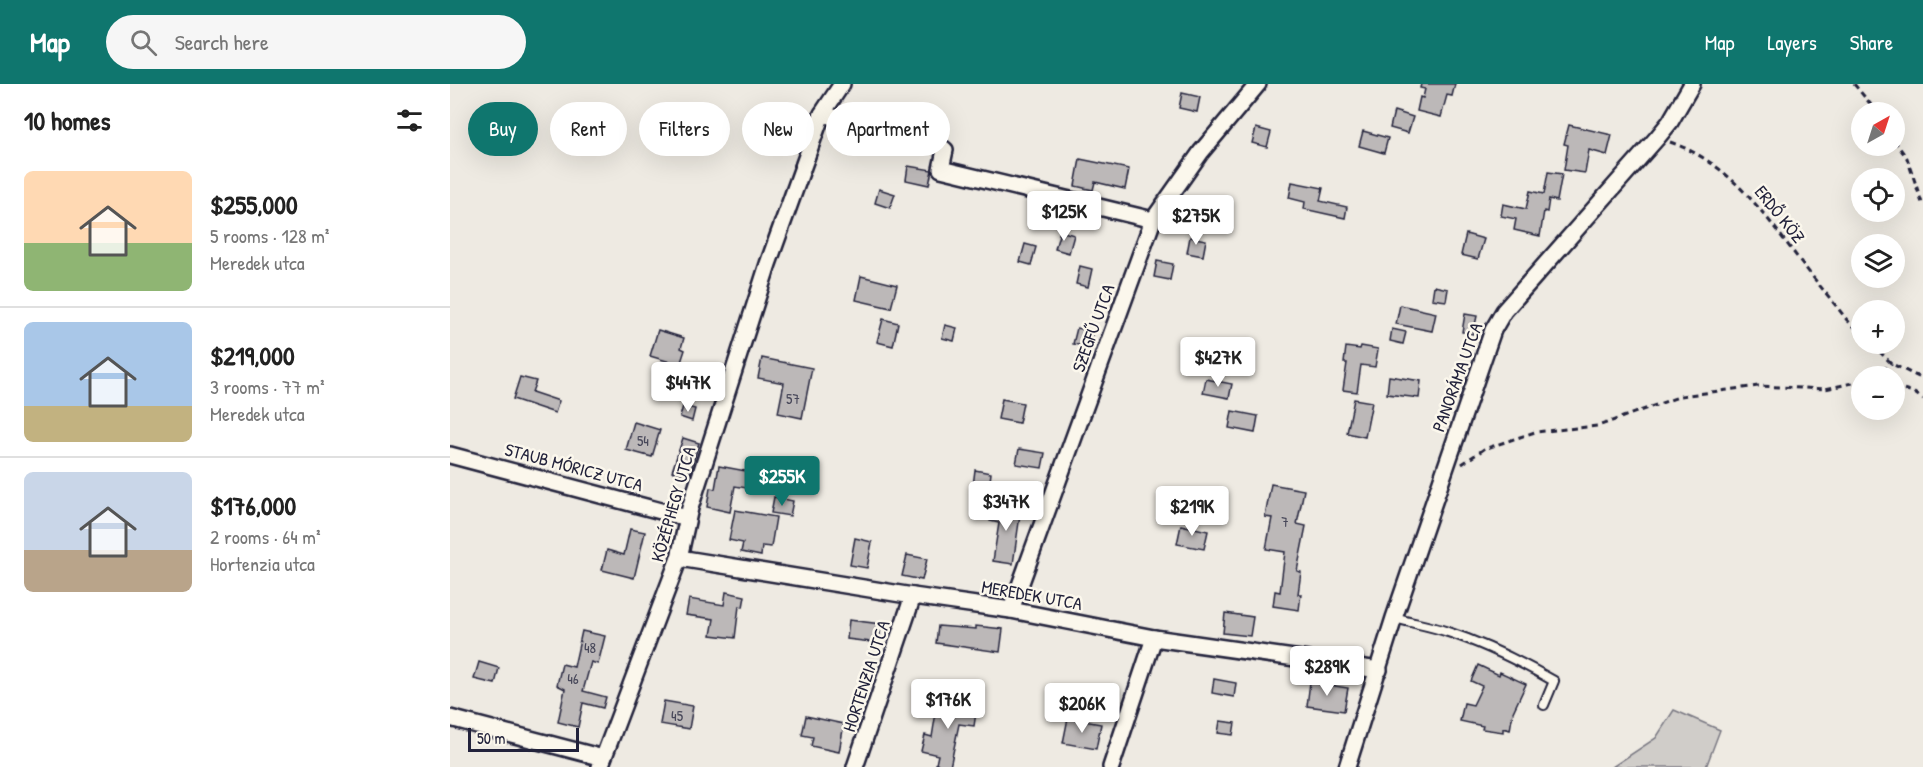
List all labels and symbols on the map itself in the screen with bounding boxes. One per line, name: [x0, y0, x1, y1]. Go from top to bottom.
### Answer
north arrow: [1851, 102, 1905, 156]
street label: ERDŐ KÖZ: [1749, 180, 1811, 248]
pin: $125K: [1022, 191, 1106, 242]
pin: $275K: [1154, 195, 1238, 246]
street label: SZEGFŰ UTCA: [1066, 280, 1121, 375]
street label: PANORÁMA UTCA: [1426, 319, 1488, 435]
pin: $427K: [1176, 337, 1260, 388]
pin: $447K: [646, 362, 730, 413]
house number: 57: [786, 388, 800, 409]
house number: 54: [637, 430, 649, 451]
street label: STAUB MÓRICZ UTCA: [502, 437, 646, 497]
street label: KÖZÉPHEGY UTCA: [645, 443, 702, 565]
pin: $255K: [740, 456, 824, 507]
pin: $347K: [964, 481, 1048, 532]
pin: $219K: [1150, 486, 1234, 537]
house number: 7: [1281, 511, 1289, 532]
street label: MEREDEK UTCA: [980, 574, 1085, 616]
street label: HORTENZIA UTCA: [836, 617, 896, 735]
house number: 48: [584, 637, 596, 658]
pin: $289K: [1285, 646, 1369, 697]
house number: 46: [567, 668, 579, 689]
pin: $176K: [906, 679, 990, 730]
pin: $206K: [1040, 683, 1124, 734]
house number: 45: [671, 705, 684, 726]
scale bar: [468, 725, 579, 752]

